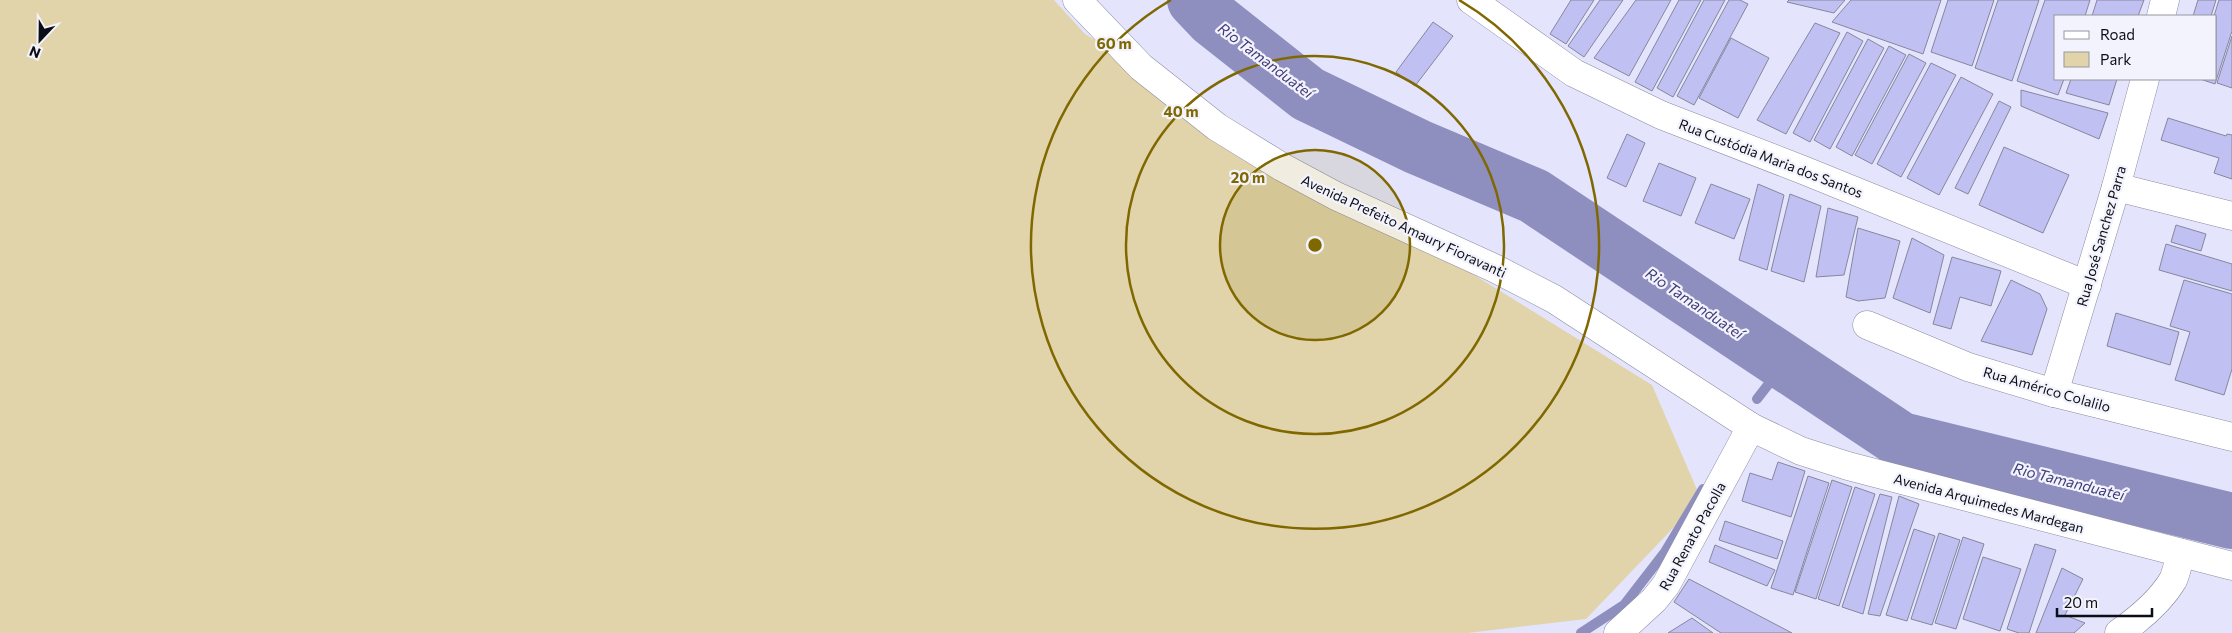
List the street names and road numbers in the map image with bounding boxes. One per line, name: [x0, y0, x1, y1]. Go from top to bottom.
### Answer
street label: Rua Custódia Maria dos Santos: [1677, 115, 1865, 201]
street label: Rua José Sanchez Parra: [2073, 164, 2129, 308]
street label: Avenida Prefeito Amaury Fioravanti: [1299, 171, 1509, 281]
street label: Rua Américo Colalilo: [1981, 363, 2113, 415]
street label: Avenida Arquimedes Mardegan: [1892, 469, 2086, 537]
street label: Rua Renato Pacolla: [1655, 479, 1729, 593]

